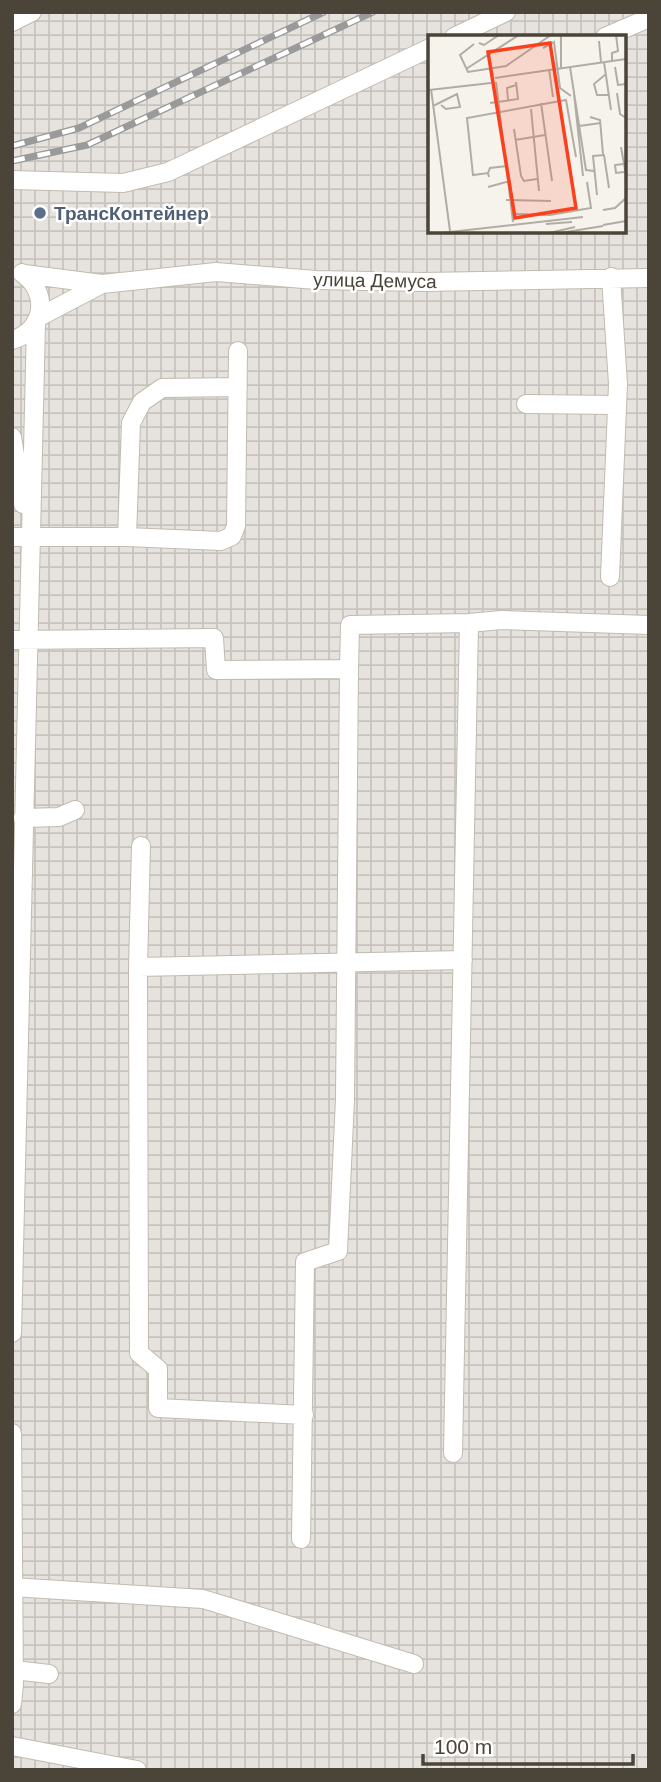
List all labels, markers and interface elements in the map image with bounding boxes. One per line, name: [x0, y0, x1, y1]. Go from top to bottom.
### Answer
inset map: [428, 35, 626, 233]
place label: ТрансКонтейнер: [54, 203, 209, 224]
marker: ТрансКонтейнер: [32, 205, 48, 221]
street label: улица Демуса: [313, 269, 437, 292]
scale bar: [423, 1722, 633, 1766]
text: 100 m: [434, 1735, 492, 1758]

